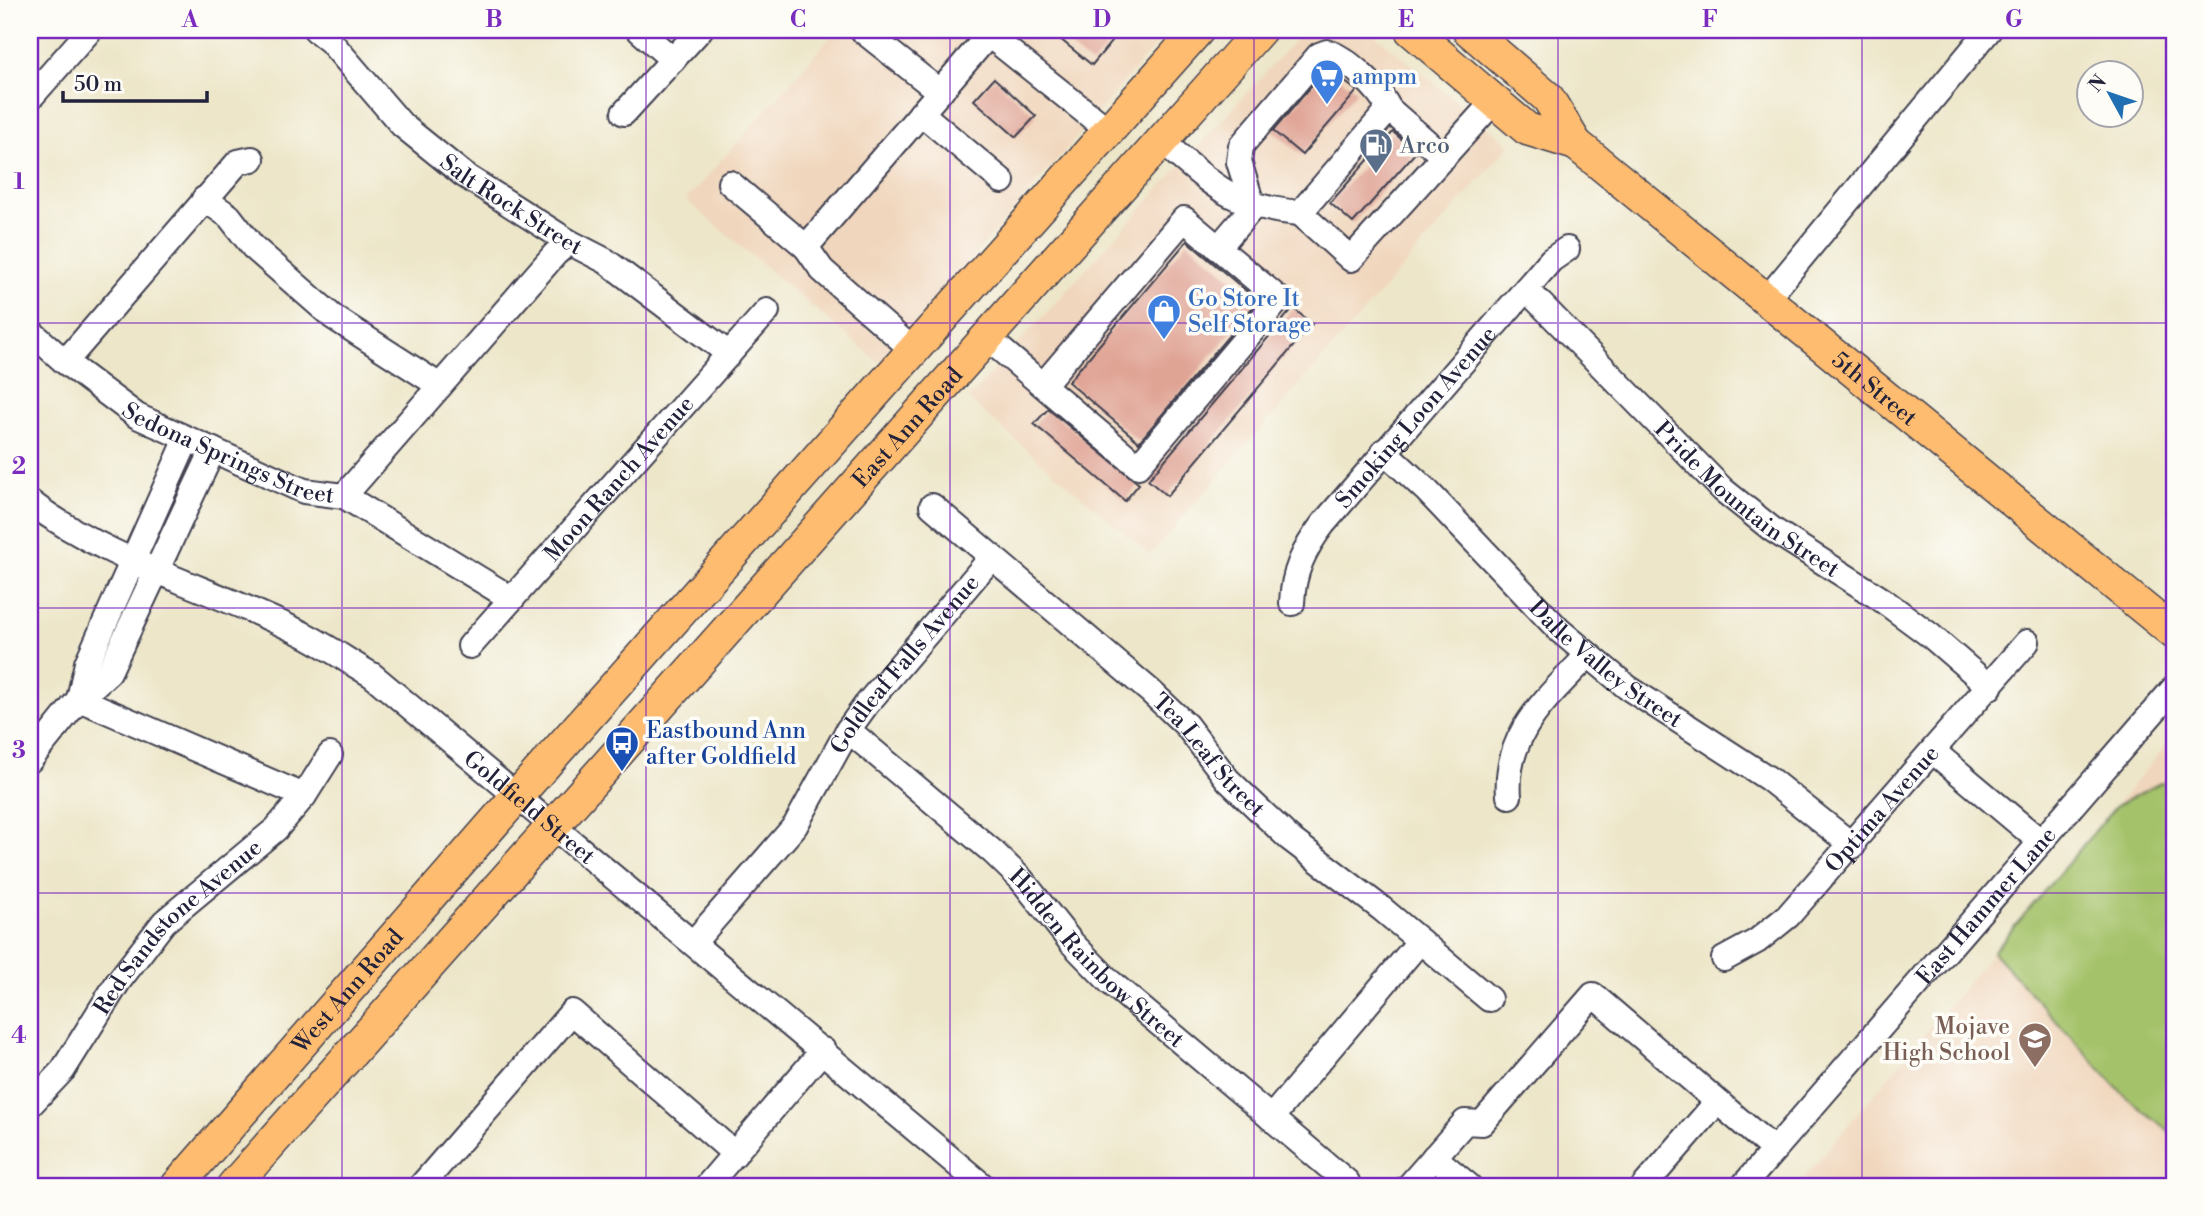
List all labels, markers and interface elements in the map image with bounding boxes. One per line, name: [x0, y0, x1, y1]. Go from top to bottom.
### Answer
text: A: [181, 6, 199, 34]
text: B: [485, 6, 503, 34]
text: C: [790, 6, 806, 34]
text: D: [1093, 6, 1111, 34]
text: E: [1398, 6, 1414, 34]
text: F: [1702, 6, 1718, 34]
text: G: [2005, 6, 2023, 34]
supermarket icon: ampm: [1308, 57, 1346, 106]
scale bar: [63, 60, 206, 104]
north arrow: [2074, 60, 2144, 130]
place label: ampm: [1352, 63, 1417, 91]
text: N: [2084, 70, 2112, 97]
text: 50 m: [74, 72, 122, 98]
fuel station icon: Arco: [1357, 126, 1395, 175]
place label: Arco: [1399, 132, 1450, 160]
street label: Salt Rock Street: [434, 148, 587, 261]
text: 1: [13, 168, 25, 196]
place label: Go Store It Self Storage: [1188, 285, 1311, 339]
shop icon: Go Store It Self Storage: [1145, 292, 1183, 341]
street label: Smoking Loon Avenue: [1330, 321, 1503, 514]
street label: 5th Street: [1826, 346, 1922, 432]
street label: East Ann Road: [847, 362, 969, 494]
street label: Moon Ranch Avenue: [538, 390, 700, 568]
street label: Sedona Springs Street: [116, 397, 336, 510]
street label: Pride Mountain Street: [1648, 416, 1845, 584]
text: 2: [12, 453, 26, 481]
street label: Goldleaf Falls Avenue: [825, 569, 986, 759]
street label: Dalle Valley Street: [1523, 594, 1687, 734]
street label: Tea Leaf Street: [1146, 688, 1271, 823]
place label: Eastbound Ann after Goldfield: [646, 717, 806, 771]
bus stop icon: Eastbound Ann after Goldfield: [603, 724, 641, 773]
text: 3: [12, 737, 26, 765]
street label: Optima Avenue: [1820, 740, 1945, 878]
street label: Goldfield Street: [458, 745, 601, 871]
street label: East Hammer Lane: [1911, 821, 2062, 991]
street label: Red Sandstone Avenue: [88, 834, 268, 1020]
street label: Hidden Rainbow Street: [1003, 862, 1190, 1054]
street label: West Ann Road: [286, 924, 410, 1060]
place label: Mojave High School: [1883, 1013, 2010, 1067]
school or university icon: Mojave High School: [2016, 1020, 2054, 1069]
text: 4: [11, 1022, 27, 1050]

